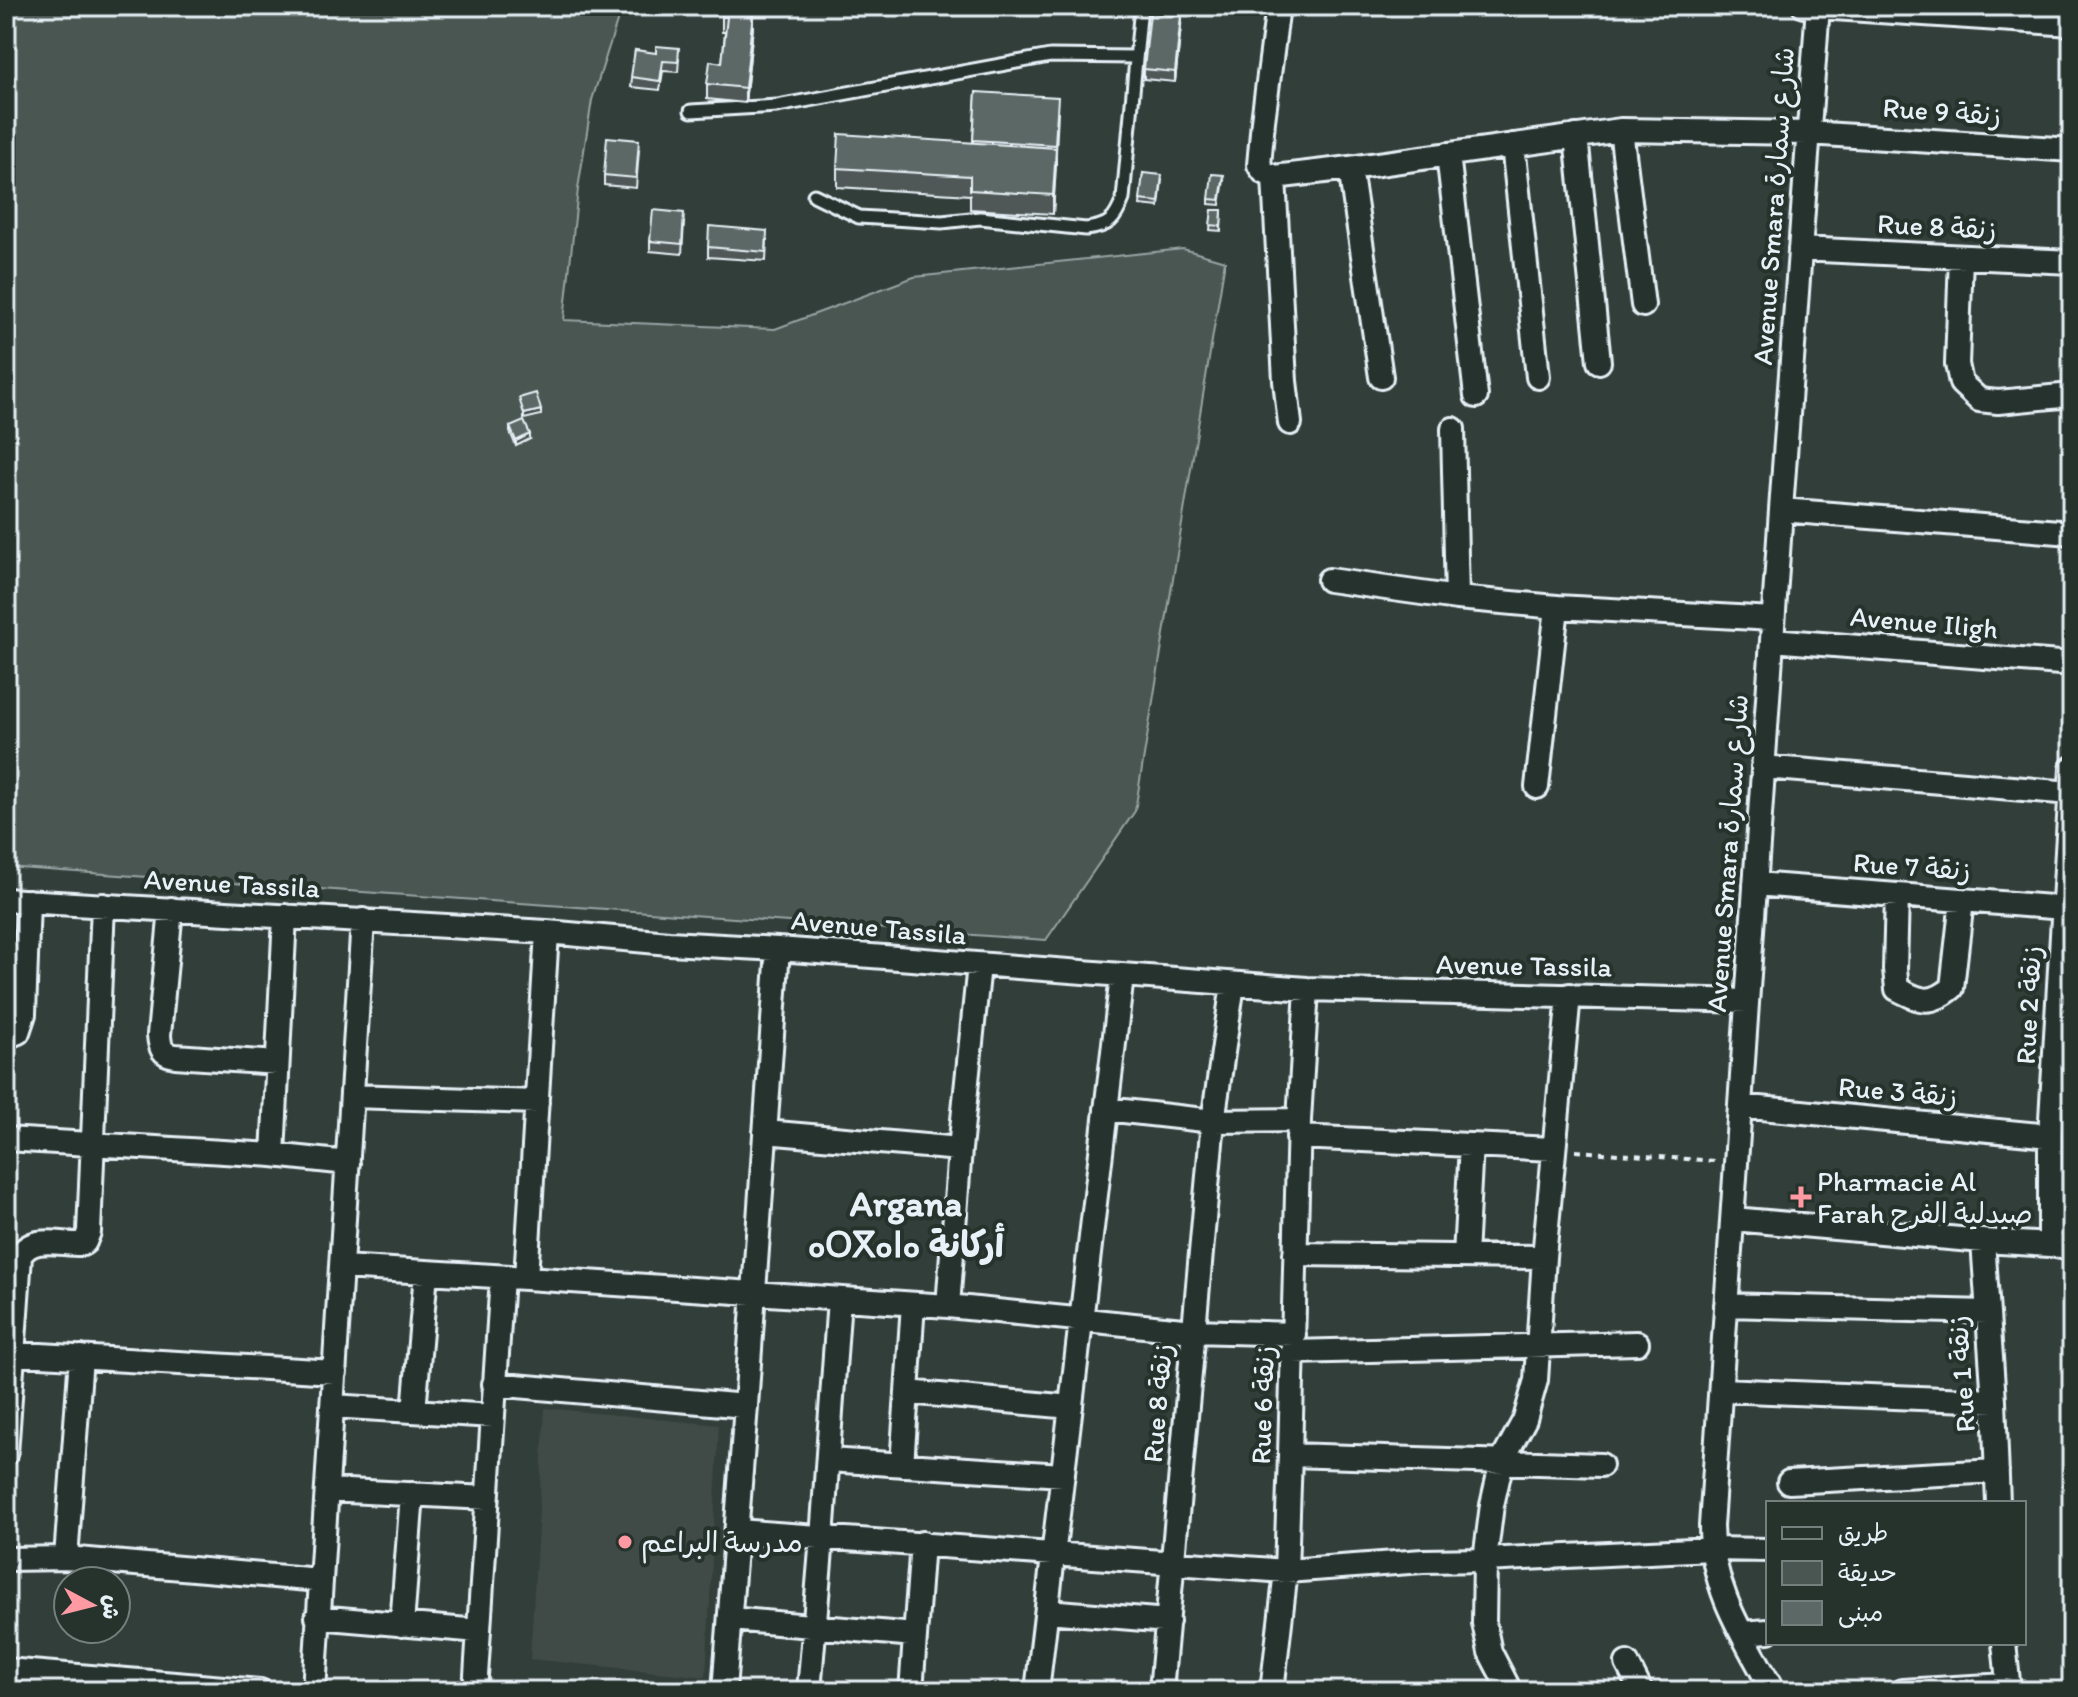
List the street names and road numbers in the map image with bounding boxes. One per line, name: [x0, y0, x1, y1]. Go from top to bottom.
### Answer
street label: Avenue Smara شارع سمارة: [1745, 46, 1804, 366]
street label: Rue 9 زنقة: [1882, 90, 2002, 132]
street label: Rue 8 زنقة: [1876, 206, 1998, 246]
street label: Avenue Iligh: [1849, 599, 1999, 645]
street label: Avenue Smara شارع سمارة: [1699, 693, 1758, 1013]
street label: Rue 7 زنقة: [1852, 845, 1972, 887]
street label: Avenue Tassila: [143, 861, 321, 905]
street label: Avenue Tassila: [790, 902, 969, 952]
street label: Rue 2 زنقة: [2008, 945, 2048, 1065]
street label: Avenue Tassila: [1436, 946, 1613, 984]
street label: Rue 3 زنقة: [1837, 1069, 1959, 1113]
street label: Rue 1 زنقة: [1940, 1314, 1982, 1434]
street label: Rue 8 زنقة: [1135, 1342, 1179, 1464]
street label: Rue 6 زنقة: [1243, 1345, 1281, 1465]

